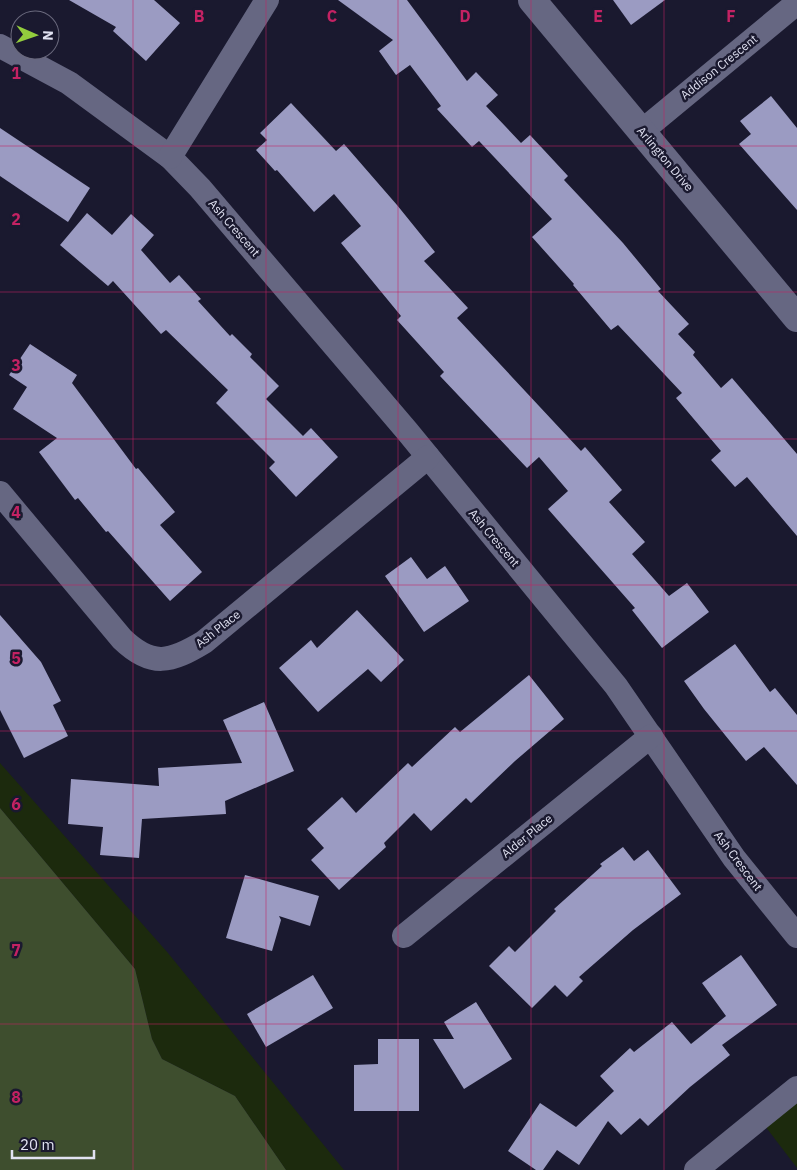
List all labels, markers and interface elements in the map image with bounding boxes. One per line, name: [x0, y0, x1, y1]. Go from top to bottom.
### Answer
text: B: [194, 6, 205, 26]
text: C: [327, 6, 337, 26]
text: D: [459, 6, 471, 26]
text: E: [593, 6, 603, 26]
text: F: [726, 6, 736, 26]
north arrow: [10, 10, 60, 60]
text: N: [39, 30, 57, 41]
street label: Addison Crescent: [677, 31, 760, 102]
text: 1: [11, 63, 21, 83]
street label: Arlington Drive: [634, 123, 697, 194]
street label: Ash Crescent: [205, 196, 263, 259]
text: 2: [11, 209, 21, 229]
text: 3: [11, 355, 21, 375]
text: 4: [11, 502, 21, 522]
street label: Ash Crescent: [466, 506, 523, 570]
street label: Ash Place: [192, 606, 243, 651]
text: 5: [11, 648, 21, 668]
text: 6: [11, 794, 21, 814]
street label: Alder Place: [498, 810, 556, 861]
street label: Ash Crescent: [711, 828, 766, 894]
text: 7: [11, 940, 21, 960]
text: 8: [11, 1087, 21, 1107]
scale bar: [12, 1128, 95, 1160]
text: 20 m: [20, 1135, 55, 1154]

